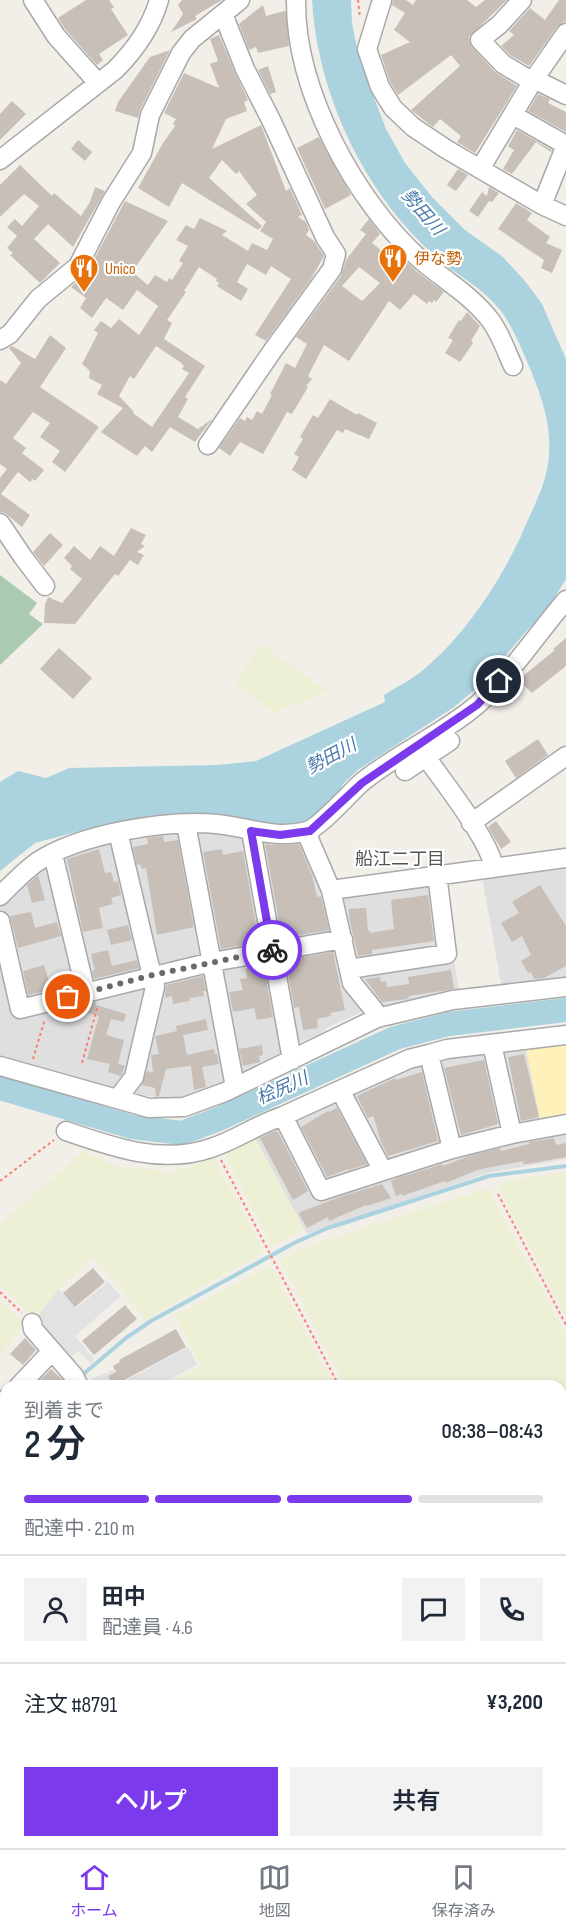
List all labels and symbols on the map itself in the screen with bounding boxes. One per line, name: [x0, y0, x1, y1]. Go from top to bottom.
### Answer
water label: 勢田川: [397, 185, 450, 241]
restaurant icon: 伊な勢: [377, 242, 409, 284]
place label: 伊な勢: [414, 250, 462, 269]
restaurant icon: Unico: [68, 252, 100, 294]
place label: Unico: [105, 260, 136, 279]
pin: [473, 655, 524, 706]
water label: 勢田川: [302, 734, 362, 778]
district label: 船江二丁目: [355, 849, 445, 870]
courier: [242, 920, 302, 980]
pin: [42, 971, 93, 1022]
water label: 桧尻川: [253, 1067, 313, 1109]

